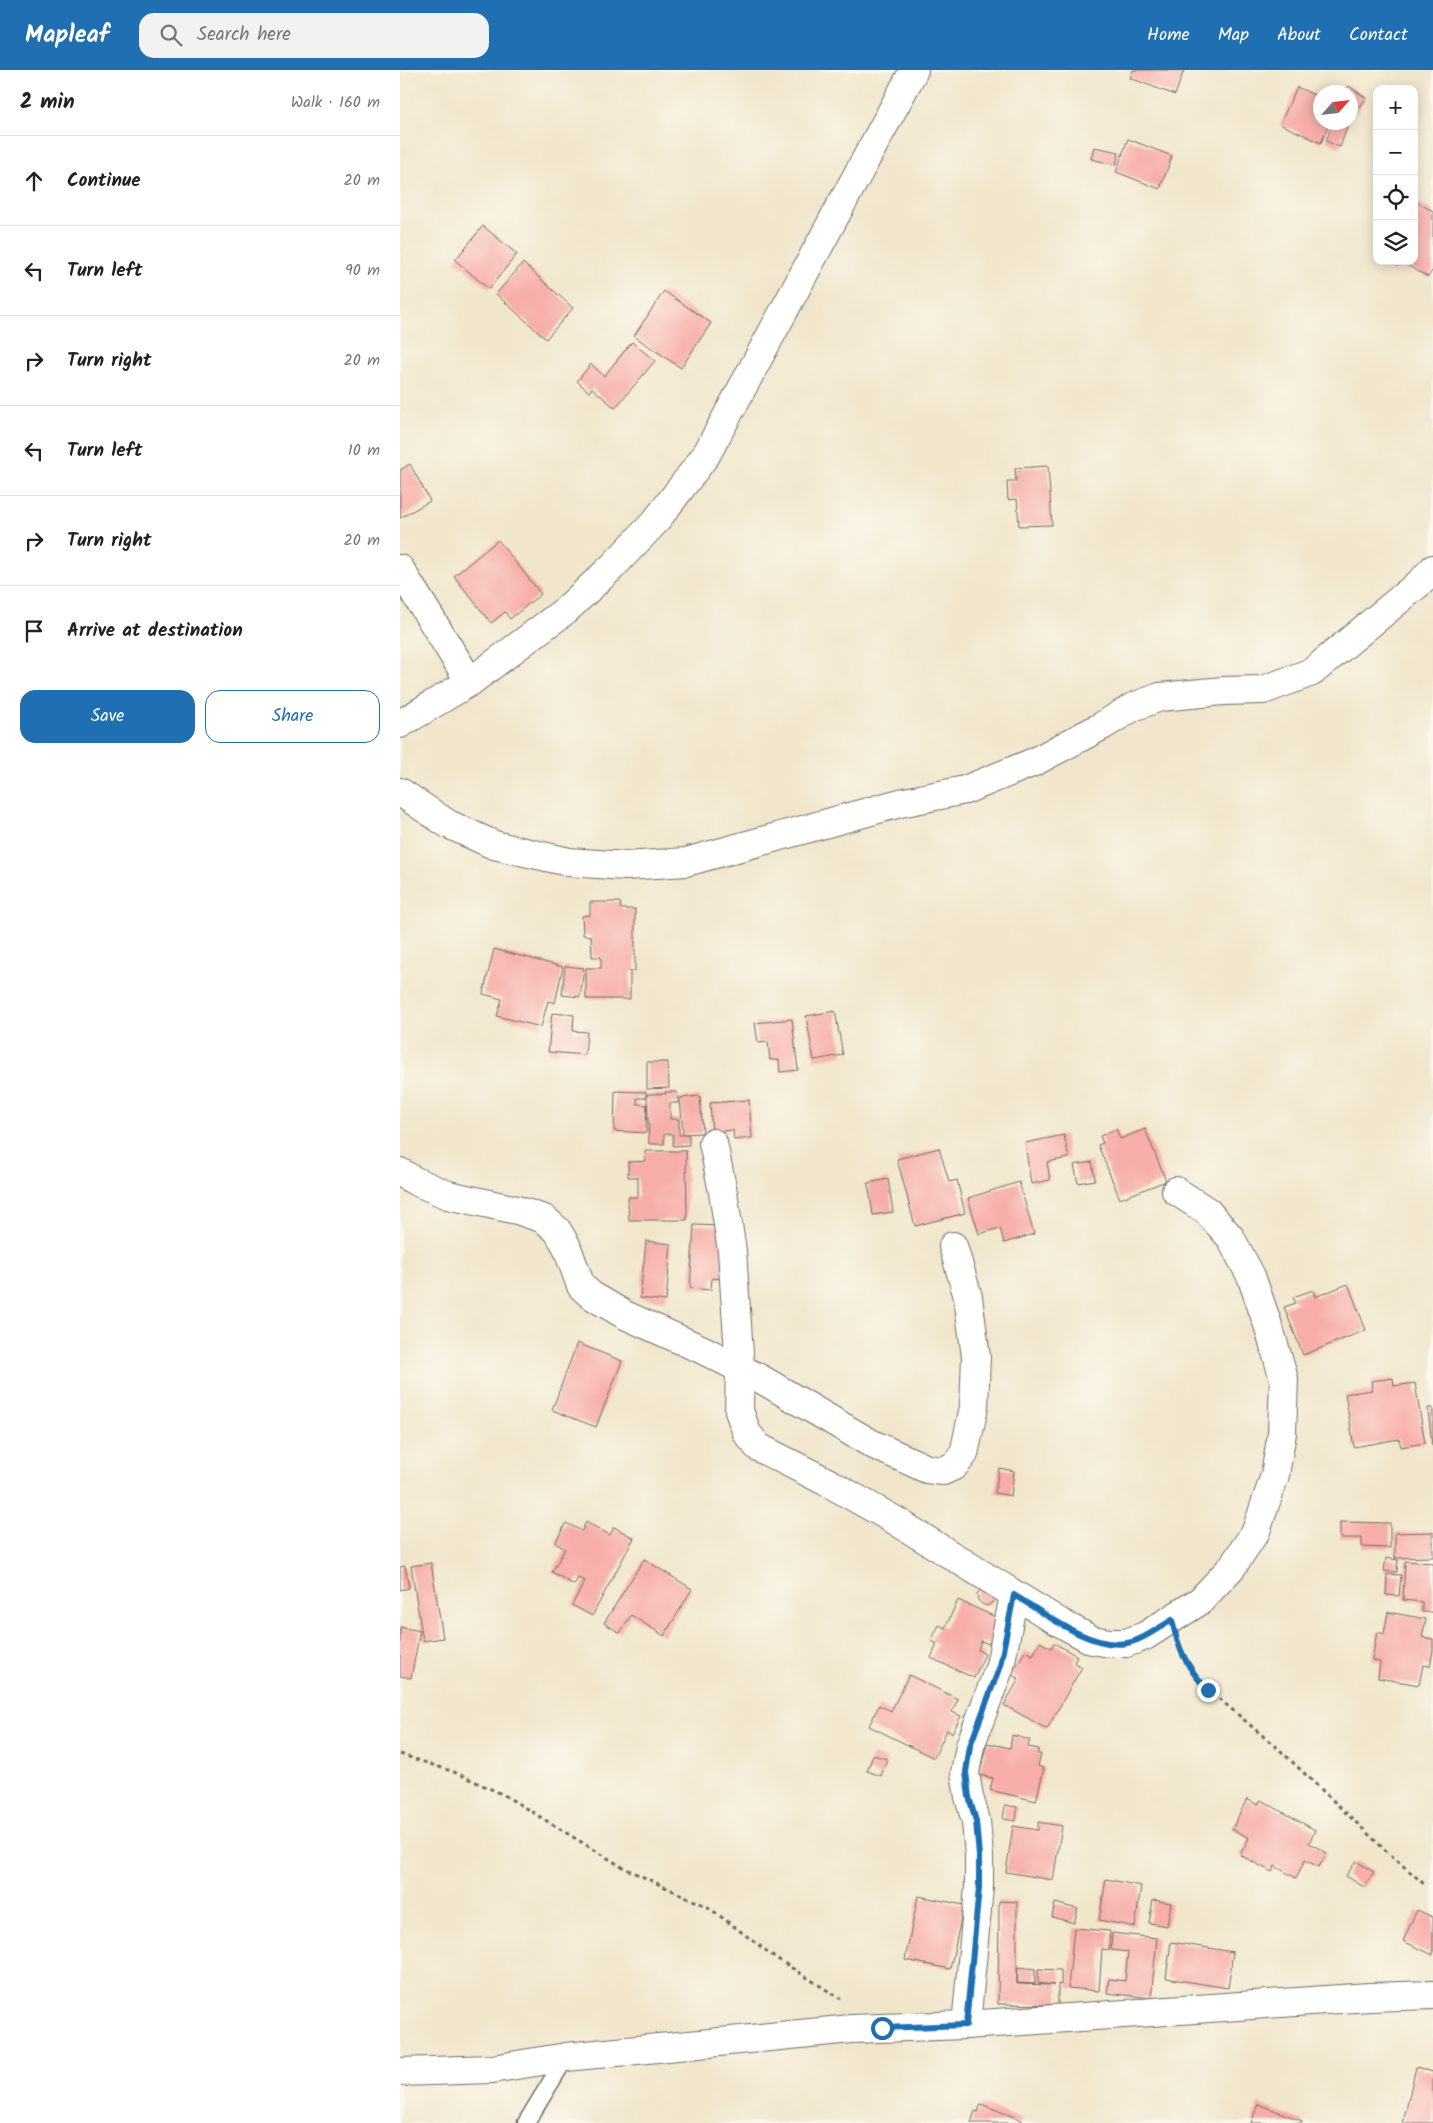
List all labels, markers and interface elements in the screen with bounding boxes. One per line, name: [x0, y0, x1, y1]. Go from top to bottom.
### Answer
search box: [139, 13, 489, 58]
text: Mapleaf: [25, 16, 109, 55]
text: Search here: [197, 20, 291, 50]
icon: search: [157, 21, 185, 49]
text: Home: [1147, 21, 1190, 50]
text: Map: [1218, 21, 1249, 50]
text: About: [1277, 21, 1321, 50]
text: Contact: [1349, 21, 1408, 50]
north arrow: [1313, 85, 1358, 130]
map controls: [1373, 85, 1418, 265]
button: +: [1373, 85, 1418, 130]
text: 2 min: [20, 86, 75, 119]
text: Walk · 160 m: [291, 90, 380, 115]
button: −: [1373, 130, 1418, 175]
text: Continue: [67, 166, 140, 196]
icon: ahead: [20, 167, 48, 195]
text: 20 m: [344, 168, 380, 193]
button: locate: [1373, 175, 1418, 220]
button: layers: [1373, 220, 1418, 265]
text: Turn left: [67, 256, 142, 286]
icon: left: [20, 257, 48, 285]
text: 90 m: [345, 258, 380, 283]
text: Turn right: [67, 346, 152, 376]
icon: right: [20, 347, 48, 375]
text: 20 m: [344, 348, 380, 373]
text: Turn left: [67, 436, 142, 466]
icon: left: [20, 437, 48, 465]
text: 10 m: [348, 438, 380, 463]
text: Turn right: [67, 526, 152, 556]
icon: right: [20, 527, 48, 555]
text: 20 m: [344, 528, 380, 553]
text: Arrive at destination: [67, 616, 243, 646]
icon: arrive: [20, 617, 48, 645]
button: Save: [20, 690, 195, 743]
button: Share: [205, 690, 380, 743]
route end: [1197, 1679, 1220, 1702]
route start: [871, 2017, 894, 2040]

